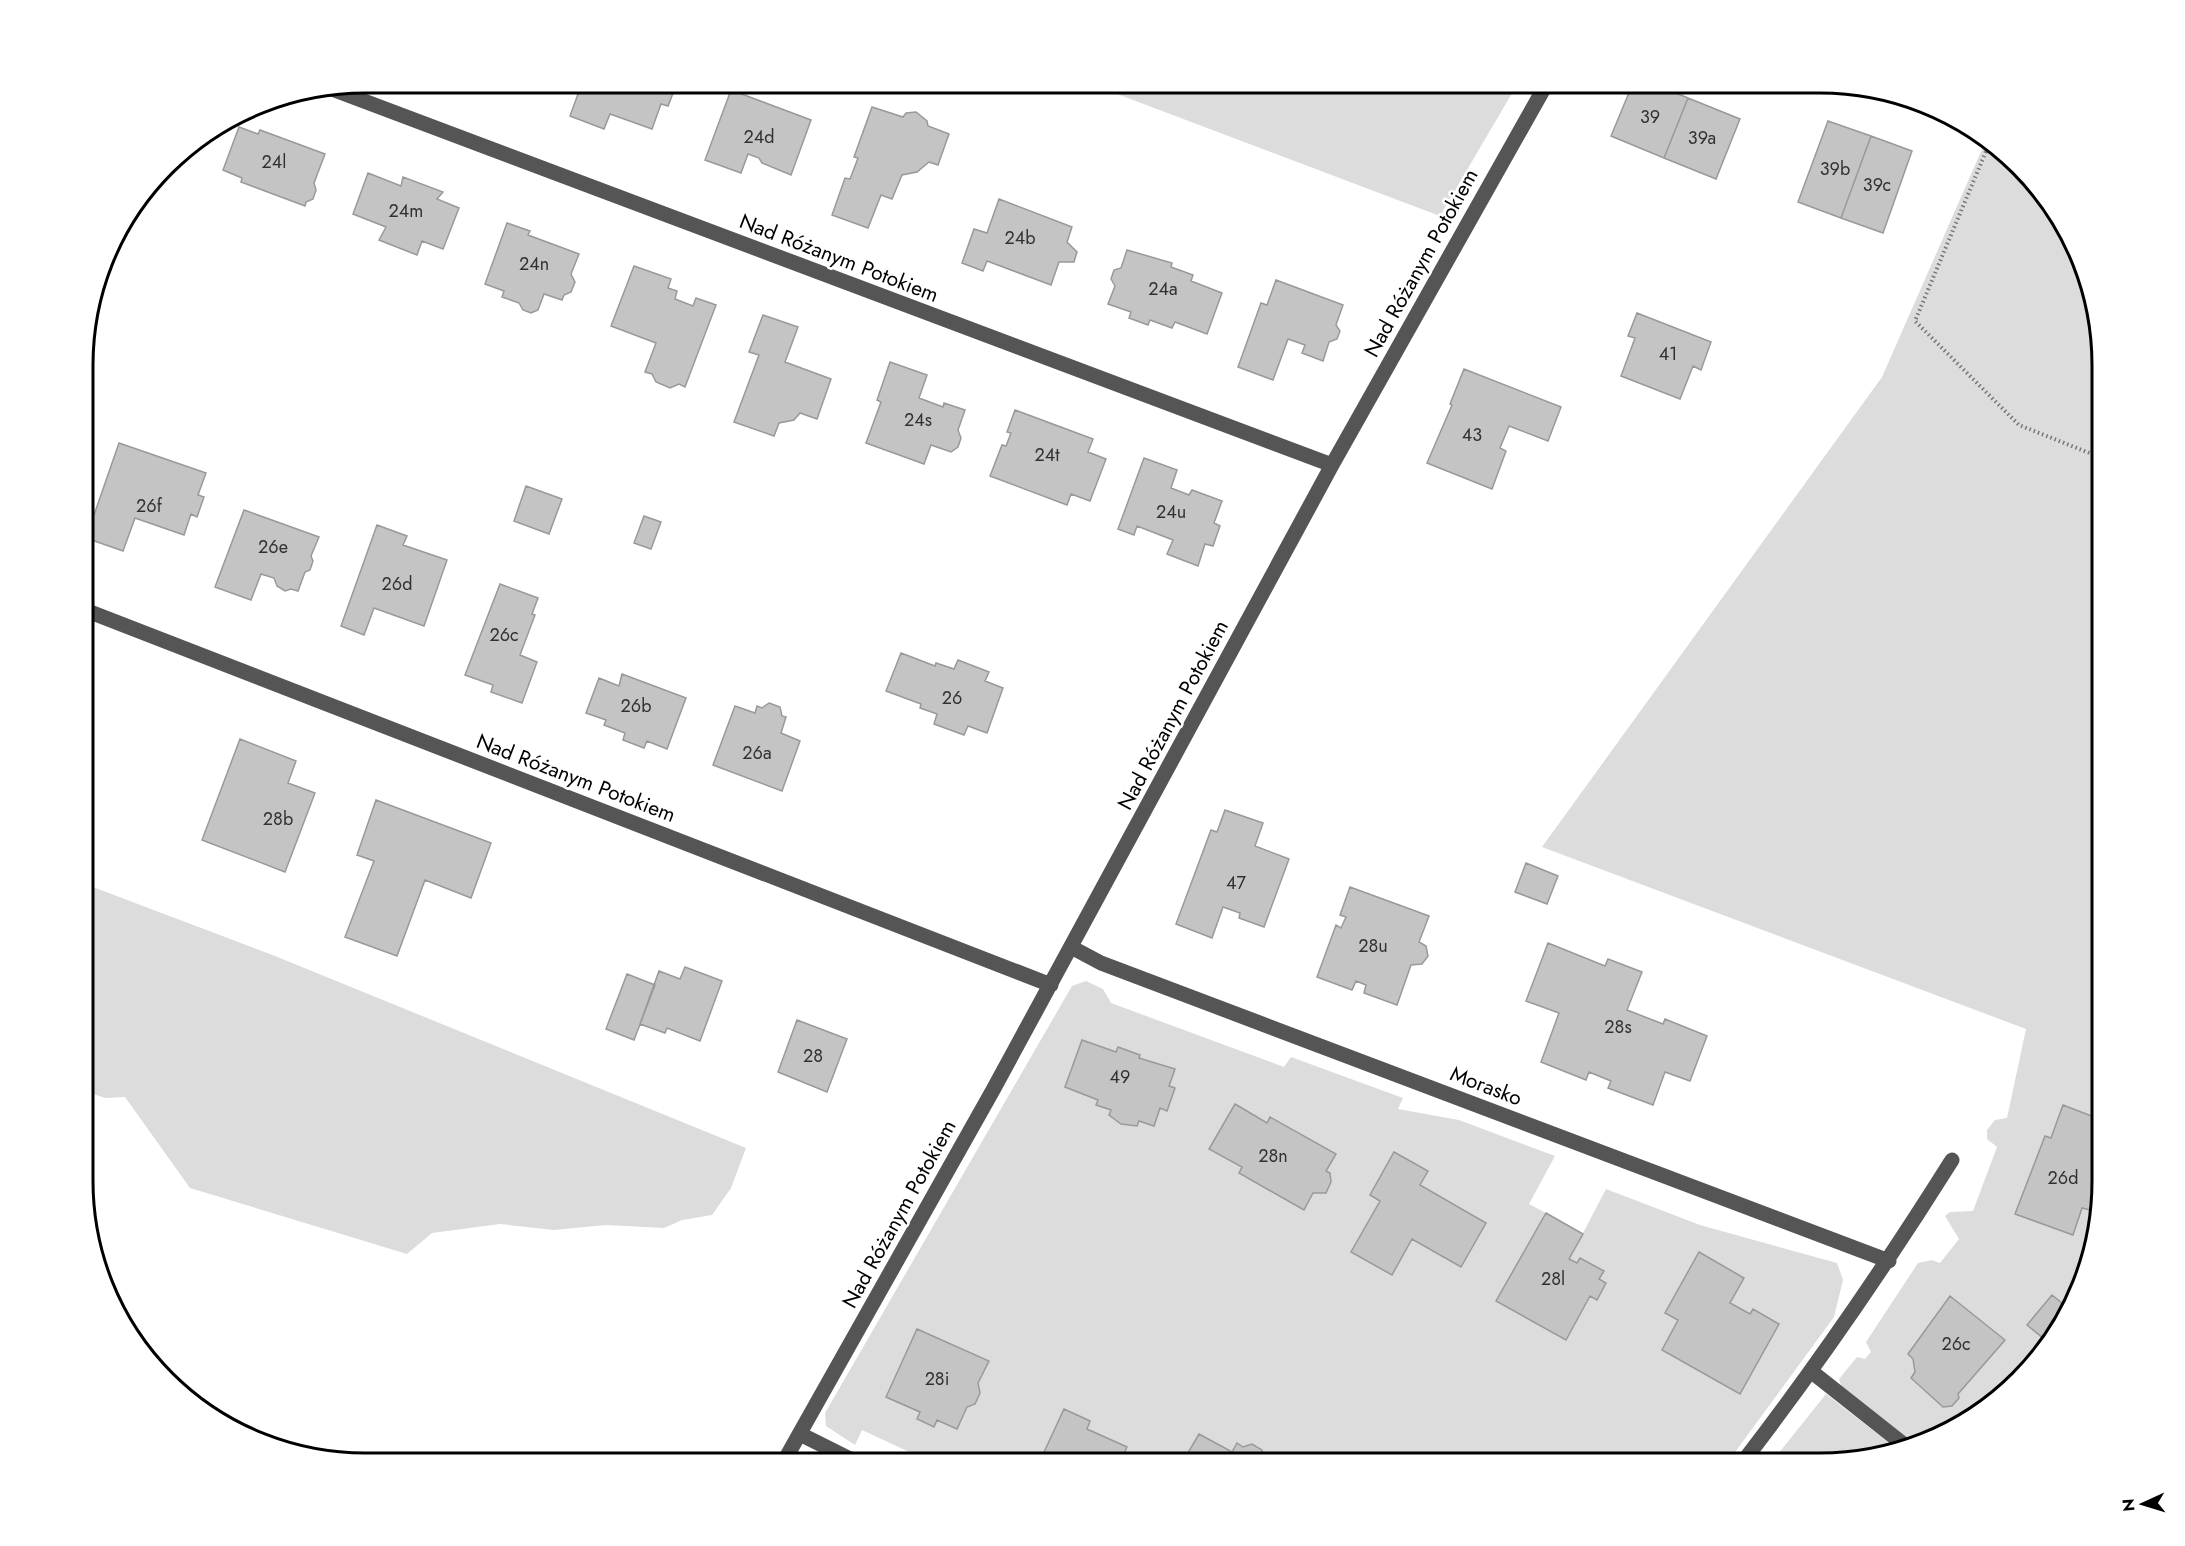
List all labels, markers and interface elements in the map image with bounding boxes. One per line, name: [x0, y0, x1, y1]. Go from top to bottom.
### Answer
house number: 39: [1640, 104, 1660, 130]
house number: 24d: [744, 124, 775, 150]
house number: 39a: [1688, 125, 1716, 151]
house number: 24l: [262, 149, 286, 175]
house number: 39b: [1820, 156, 1850, 182]
street label: Nad Różanym Potokiem: [1357, 163, 1485, 363]
house number: 39c: [1863, 172, 1891, 198]
house number: 24m: [389, 198, 423, 224]
street label: Nad Różanym Potokiem: [735, 206, 943, 310]
house number: 24b: [1005, 225, 1036, 251]
house number: 24n: [519, 251, 549, 277]
house number: 24a: [1148, 276, 1178, 302]
house number: 41: [1659, 341, 1677, 367]
house number: 24s: [904, 407, 932, 433]
house number: 43: [1462, 422, 1482, 448]
house number: 24t: [1034, 442, 1060, 468]
house number: 26f: [136, 493, 163, 519]
house number: 24u: [1156, 499, 1186, 525]
house number: 26e: [258, 534, 288, 560]
house number: 26d: [382, 571, 412, 597]
street label: Nad Różanym Potokiem: [1110, 615, 1236, 815]
house number: 26c: [489, 622, 519, 648]
house number: 26: [942, 685, 962, 711]
house number: 26b: [621, 693, 651, 719]
street label: Nad Różanym Potokiem: [472, 726, 680, 830]
house number: 26a: [742, 740, 772, 766]
house number: 28b: [263, 806, 293, 832]
house number: 47: [1226, 870, 1247, 896]
house number: 28u: [1358, 933, 1388, 959]
house number: 28s: [1604, 1014, 1632, 1040]
house number: 28: [803, 1043, 823, 1069]
street label: Morasko: [1446, 1059, 1526, 1113]
house number: 49: [1110, 1064, 1130, 1090]
street label: Nad Różanym Potokiem: [835, 1114, 963, 1314]
house number: 28n: [1258, 1143, 1288, 1169]
house number: 26d: [2048, 1165, 2078, 1191]
house number: 28l: [1541, 1266, 1565, 1292]
house number: 26c: [1941, 1331, 1971, 1357]
house number: 28i: [925, 1366, 949, 1392]
north arrow: [2113, 1474, 2173, 1534]
text: N: [2117, 1498, 2140, 1512]

